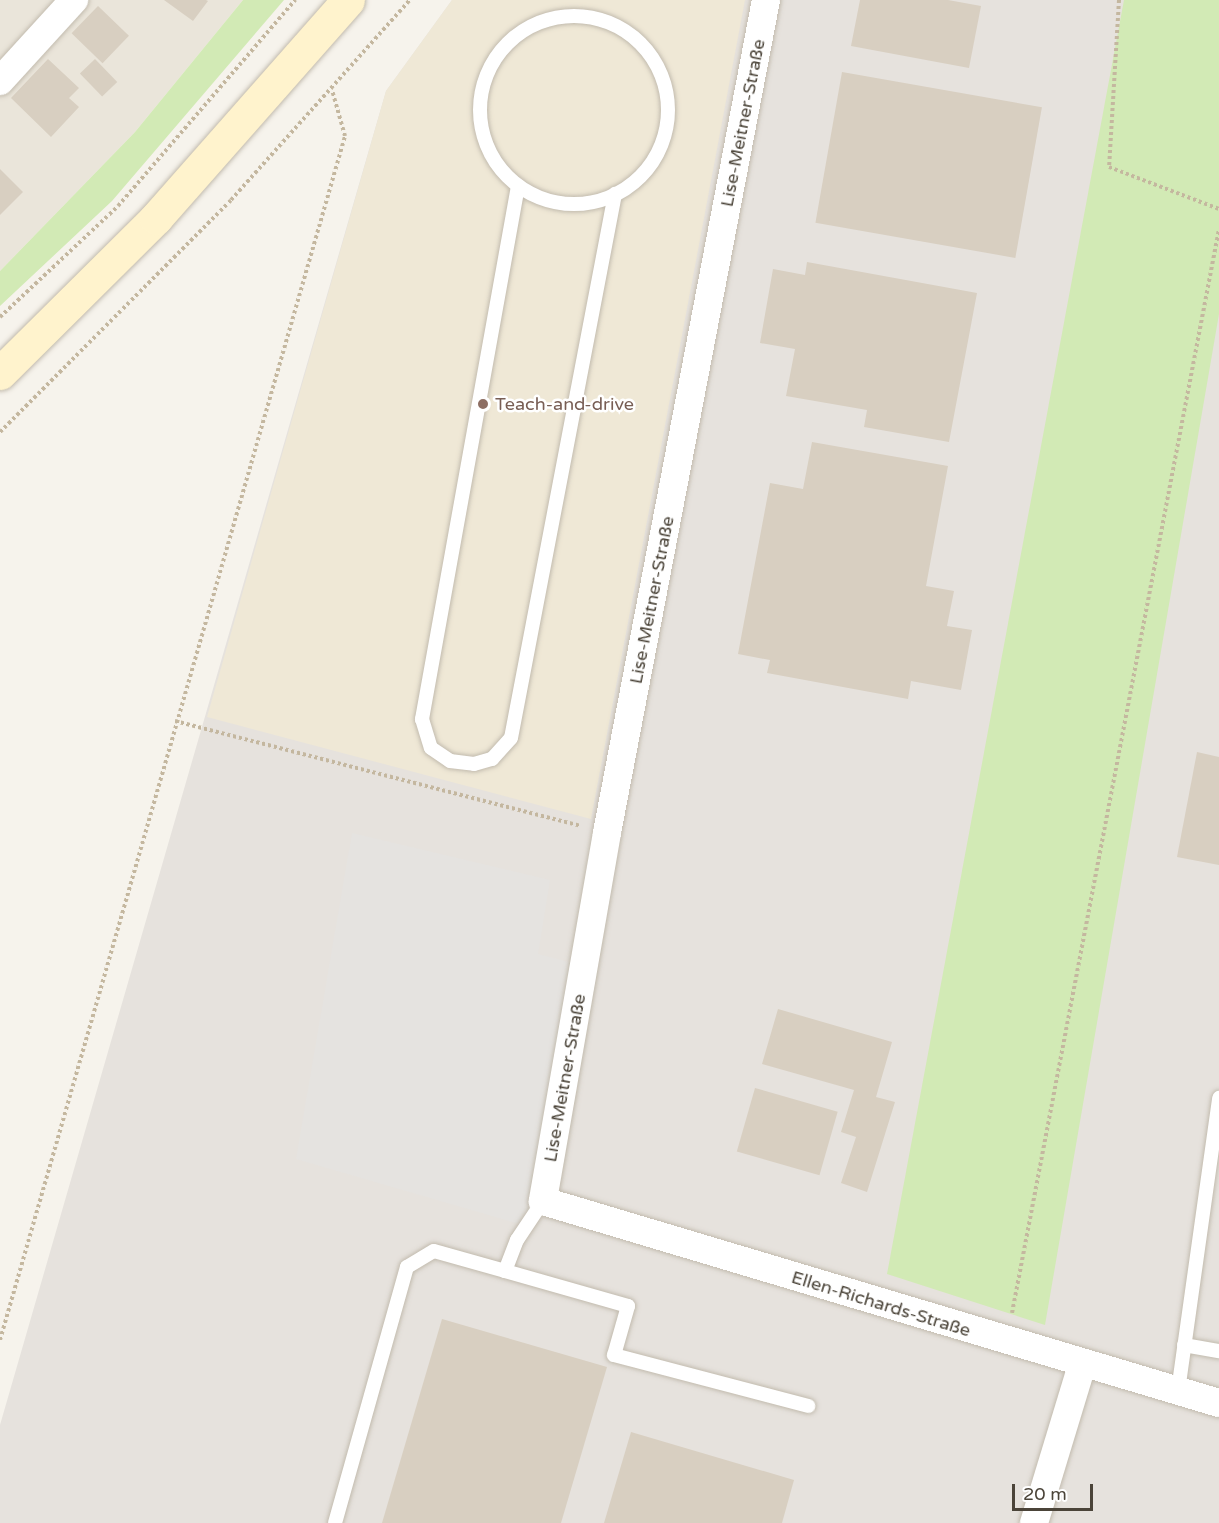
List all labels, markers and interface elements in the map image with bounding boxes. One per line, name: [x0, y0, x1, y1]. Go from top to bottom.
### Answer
street label: Lise-Meitner-Straße: [716, 37, 770, 209]
place label: Teach-and-drive: [495, 393, 634, 415]
marker: Teach-and-drive: [476, 397, 490, 411]
street label: Lise-Meitner-Straße: [625, 514, 679, 686]
street label: Lise-Meitner-Straße: [540, 992, 590, 1164]
street label: Ellen-Richards-Straße: [789, 1266, 973, 1342]
scale bar: [1015, 1472, 1096, 1510]
text: 20 m: [1023, 1483, 1067, 1505]

